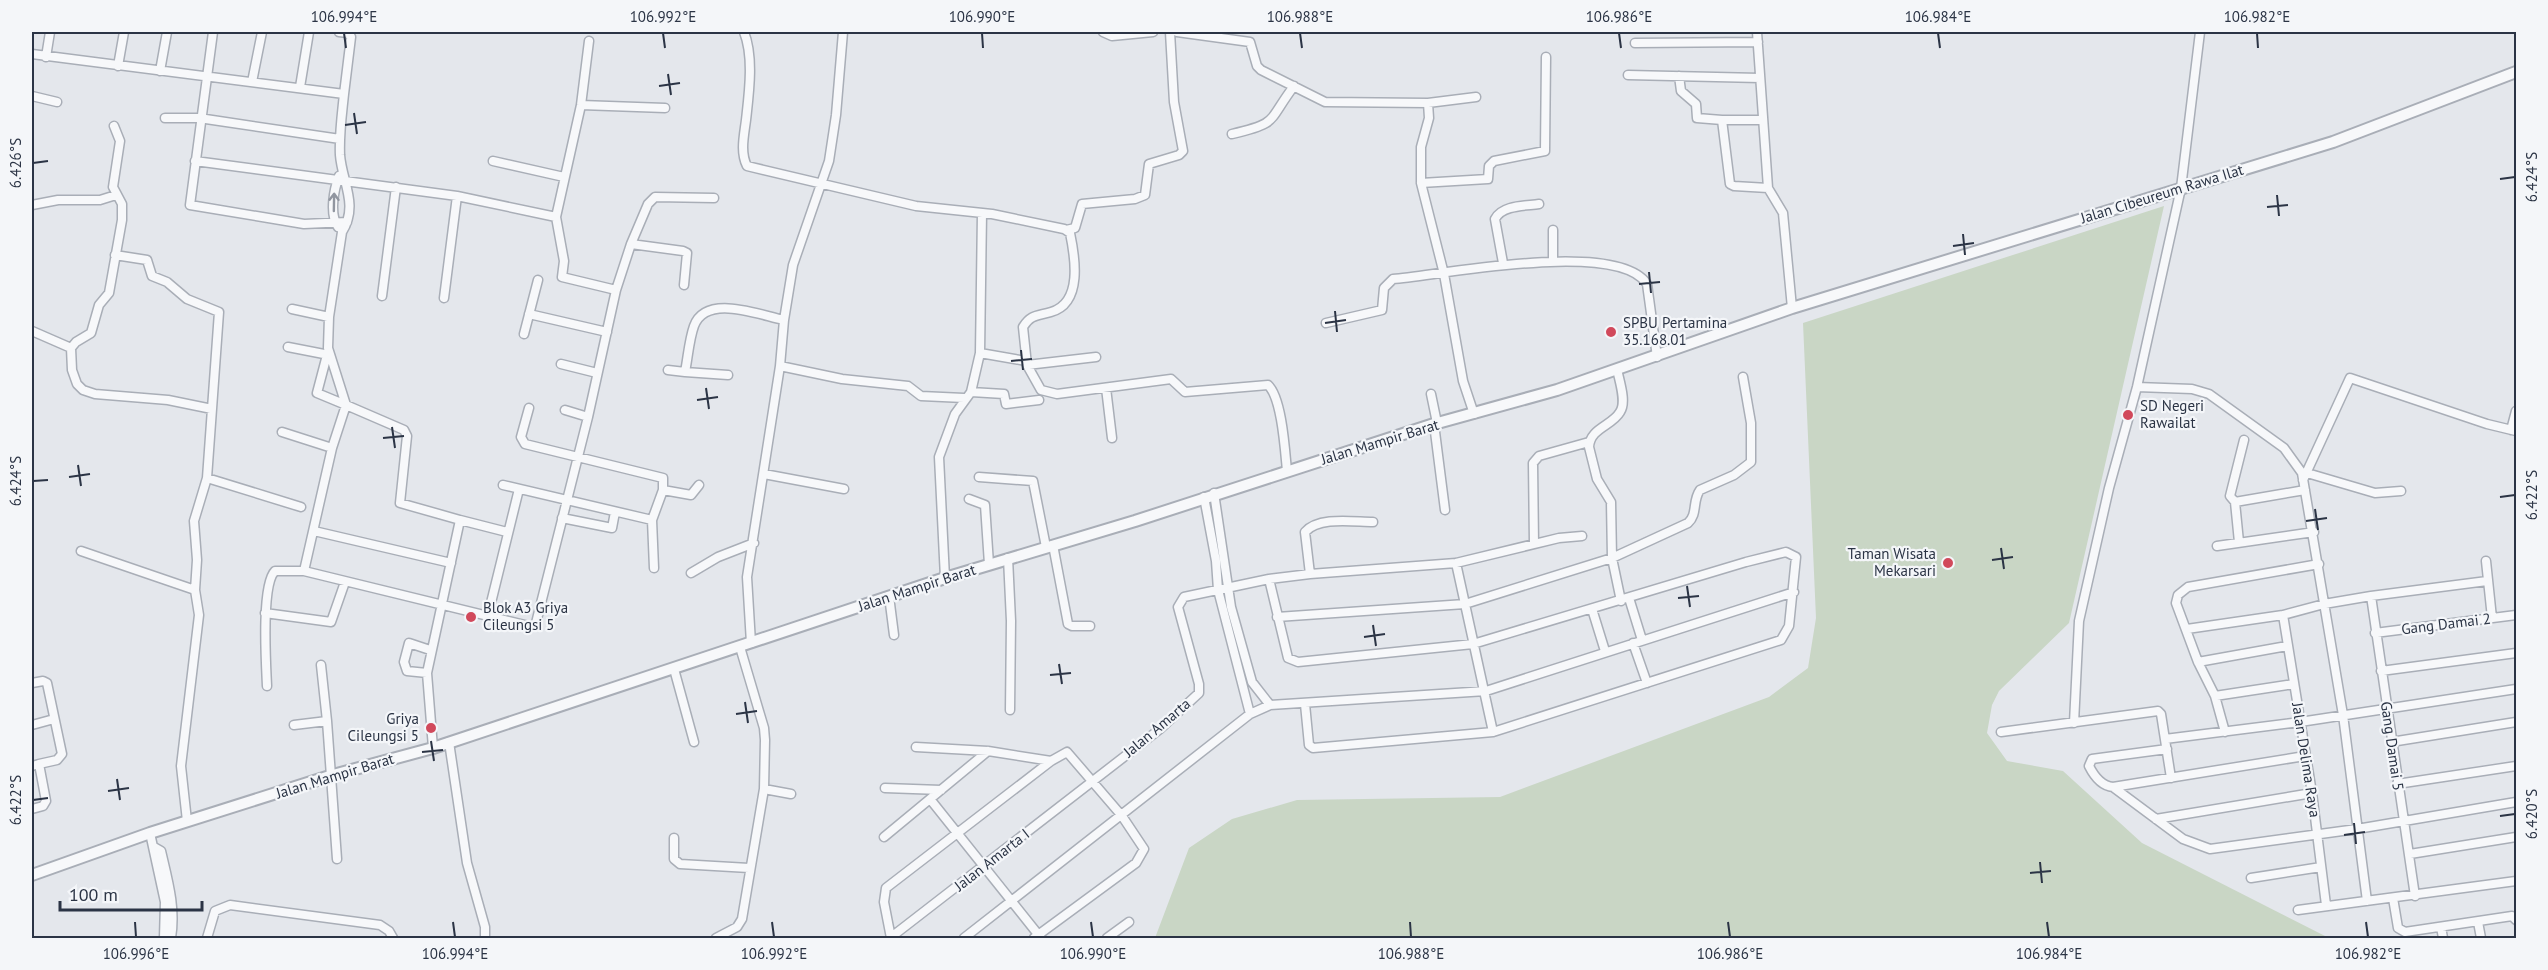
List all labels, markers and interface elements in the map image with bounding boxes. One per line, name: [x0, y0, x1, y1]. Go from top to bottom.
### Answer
text: 106.994°E: [311, 7, 377, 26]
text: 106.992°E: [630, 7, 696, 26]
text: 106.990°E: [949, 7, 1015, 26]
text: 106.988°E: [1267, 7, 1333, 26]
text: 106.986°E: [1586, 7, 1652, 26]
text: 106.984°E: [1905, 7, 1971, 26]
text: 106.982°E: [2224, 7, 2290, 26]
text: 6.426°S: [6, 138, 25, 188]
text: 6.424°S: [2522, 152, 2541, 202]
street label: Jalan Cibeureum Rawa Ilat: [2077, 160, 2246, 228]
one-way arrow: [329, 192, 340, 212]
place label: SPBU Pertamina 35.168.01: [1623, 313, 1727, 349]
marker: SPBU Pertamina 35.168.01: [1604, 325, 1618, 339]
place label: SD Negeri Rawailat: [2140, 396, 2204, 432]
marker: SD Negeri Rawailat: [2121, 408, 2135, 422]
street label: Jalan Mampir Barat: [1318, 415, 1441, 469]
text: 6.424°S: [6, 456, 25, 506]
text: 6.422°S: [2522, 470, 2541, 520]
place label: Taman Wisata Mekarsari: [1848, 544, 1936, 580]
marker: Taman Wisata Mekarsari: [1941, 556, 1955, 570]
street label: Jalan Mampir Barat: [855, 560, 978, 616]
place label: Blok A3 Griya Cileungsi 5: [483, 598, 568, 634]
street label: Gang Damai 2: [2400, 609, 2492, 638]
marker: Blok A3 Griya Cileungsi 5: [464, 610, 478, 624]
street label: Jalan Amarta: [1118, 694, 1194, 762]
street label: Jalan Delima Raya: [2288, 700, 2325, 819]
street label: Gang Damai 5: [2377, 700, 2408, 792]
place label: Griya Cileungsi 5: [348, 709, 419, 745]
marker: Griya Cileungsi 5: [424, 721, 438, 735]
street label: Jalan Mampir Barat: [273, 749, 396, 803]
text: 6.422°S: [6, 775, 25, 825]
text: 6.420°S: [2522, 789, 2541, 839]
street label: Jalan Amarta I: [950, 824, 1033, 895]
scale bar: [60, 874, 202, 912]
text: 100 m: [69, 883, 118, 906]
text: 106.996°E: [103, 944, 169, 963]
text: 106.994°E: [422, 944, 488, 963]
text: 106.992°E: [741, 944, 807, 963]
text: 106.990°E: [1060, 944, 1126, 963]
text: 106.988°E: [1378, 944, 1444, 963]
text: 106.986°E: [1697, 944, 1763, 963]
text: 106.984°E: [2016, 944, 2082, 963]
text: 106.982°E: [2335, 944, 2401, 963]

